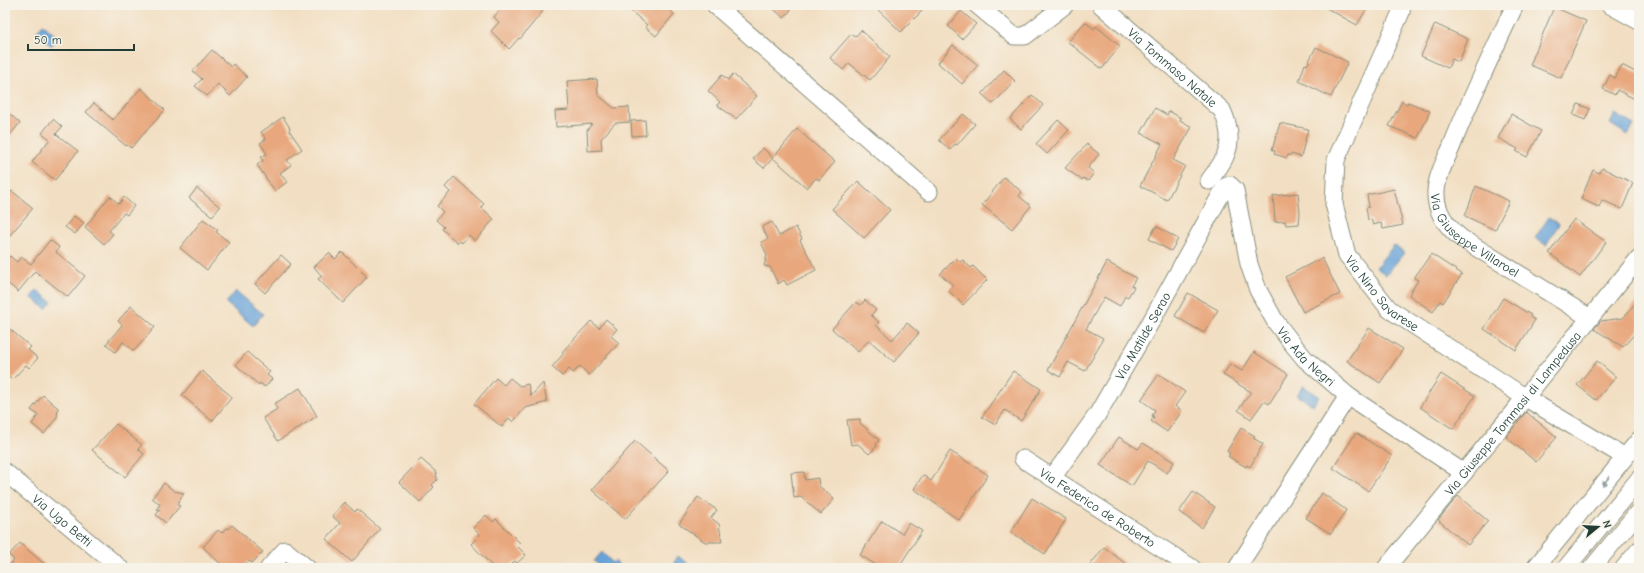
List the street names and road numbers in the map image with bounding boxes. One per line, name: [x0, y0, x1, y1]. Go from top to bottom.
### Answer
street label: Via Tommaso Natale: [1125, 25, 1221, 110]
street label: Via Giuseppe Villaroel: [1428, 193, 1522, 280]
street label: Via Nino Savarese: [1343, 252, 1422, 334]
street label: Via Matilde Serao: [1112, 289, 1173, 382]
street label: Via Ada Negri: [1275, 324, 1338, 389]
street label: Via Giuseppe Tommasi di Lampedusa: [1441, 328, 1584, 498]
street label: Via Federico de Roberto: [1037, 465, 1158, 550]
street label: Via Ugo Betti: [30, 491, 95, 549]

